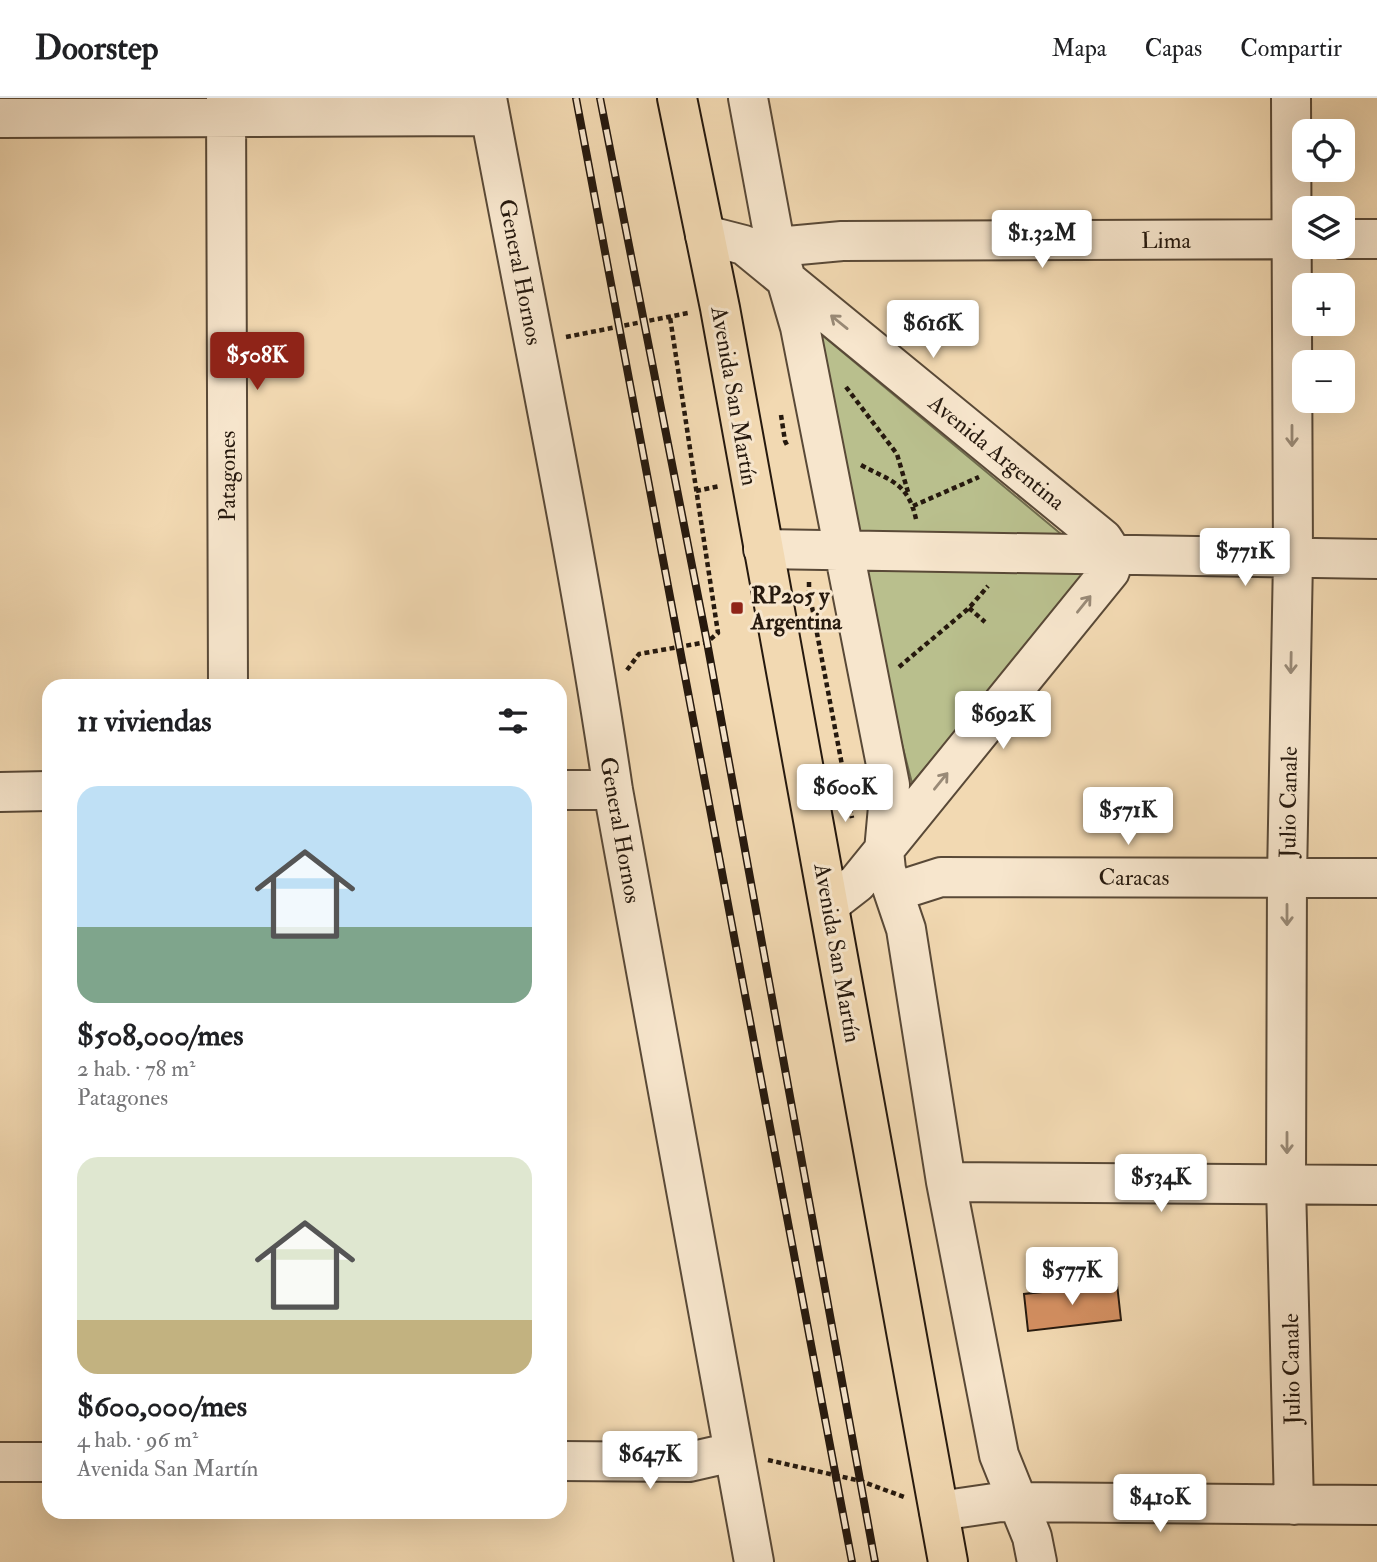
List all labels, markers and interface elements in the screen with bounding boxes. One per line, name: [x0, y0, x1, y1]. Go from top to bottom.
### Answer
text: Doorstep: [35, 28, 158, 69]
text: Mapa: [1052, 33, 1107, 64]
text: Capas: [1145, 33, 1202, 64]
text: Compartir: [1240, 33, 1342, 64]
map controls: [1292, 119, 1355, 413]
button: locate: [1292, 119, 1355, 182]
button: layers: [1292, 196, 1355, 259]
street label: General Hornos: [492, 197, 549, 348]
pin: $1.32M: [985, 211, 1099, 270]
text: $1.32M: [1008, 218, 1076, 247]
street label: Lima: [1141, 226, 1192, 255]
button: +: [1292, 273, 1355, 336]
pin: $616K: [884, 300, 982, 360]
street label: Avenida San Martín: [704, 303, 765, 488]
text: $616K: [903, 308, 963, 337]
one-way arrow: [830, 314, 848, 329]
pin: $508K: [208, 332, 306, 392]
text: $508K: [226, 340, 288, 369]
button: −: [1292, 350, 1355, 413]
street label: Avenida Argentina: [922, 388, 1071, 517]
one-way arrow: [1286, 424, 1299, 447]
street label: Patagones: [213, 430, 242, 522]
pin: $771K: [1196, 528, 1294, 588]
text: $771K: [1216, 536, 1274, 565]
place label: RP205 y Argentina: [750, 581, 843, 637]
one-way arrow: [1076, 596, 1091, 614]
marker: RP205 y Argentina: [729, 600, 745, 616]
one-way arrow: [1284, 651, 1298, 674]
pin: $692K: [954, 692, 1052, 751]
text: $692K: [971, 699, 1035, 728]
icon: filters: [494, 702, 532, 740]
text: 11 viviendas: [77, 703, 212, 740]
street label: Julio Canale: [1273, 746, 1304, 859]
street label: General Hornos: [593, 755, 648, 906]
pin: $600K: [796, 764, 894, 824]
text: $600K: [813, 772, 877, 801]
one-way arrow: [933, 773, 948, 791]
pin: $571K: [1079, 788, 1177, 847]
text: $571K: [1099, 795, 1157, 824]
icon: home: [242, 831, 368, 957]
street label: Avenida San Martín: [807, 860, 868, 1045]
street label: Caracas: [1099, 863, 1170, 892]
one-way arrow: [1280, 903, 1294, 926]
text: $508,000/mes: [77, 1017, 243, 1054]
text: 2 hab. · 78 m²: [77, 1054, 195, 1083]
text: Patagones: [77, 1083, 168, 1112]
one-way arrow: [1280, 1131, 1294, 1154]
pin: $534K: [1112, 1154, 1210, 1214]
text: $534K: [1131, 1162, 1191, 1191]
icon: home: [242, 1202, 368, 1328]
pin: $577K: [1023, 1248, 1121, 1307]
text: $577K: [1042, 1255, 1102, 1284]
street label: Julio Canale: [1276, 1313, 1307, 1426]
text: $600,000/mes: [77, 1388, 247, 1425]
text: 4 hab. · 96 m²: [77, 1425, 198, 1454]
pin: $647K: [601, 1432, 699, 1491]
text: $647K: [618, 1439, 682, 1468]
text: Avenida San Martín: [77, 1454, 258, 1483]
pin: $410K: [1111, 1474, 1209, 1534]
text: $410K: [1129, 1482, 1191, 1511]

